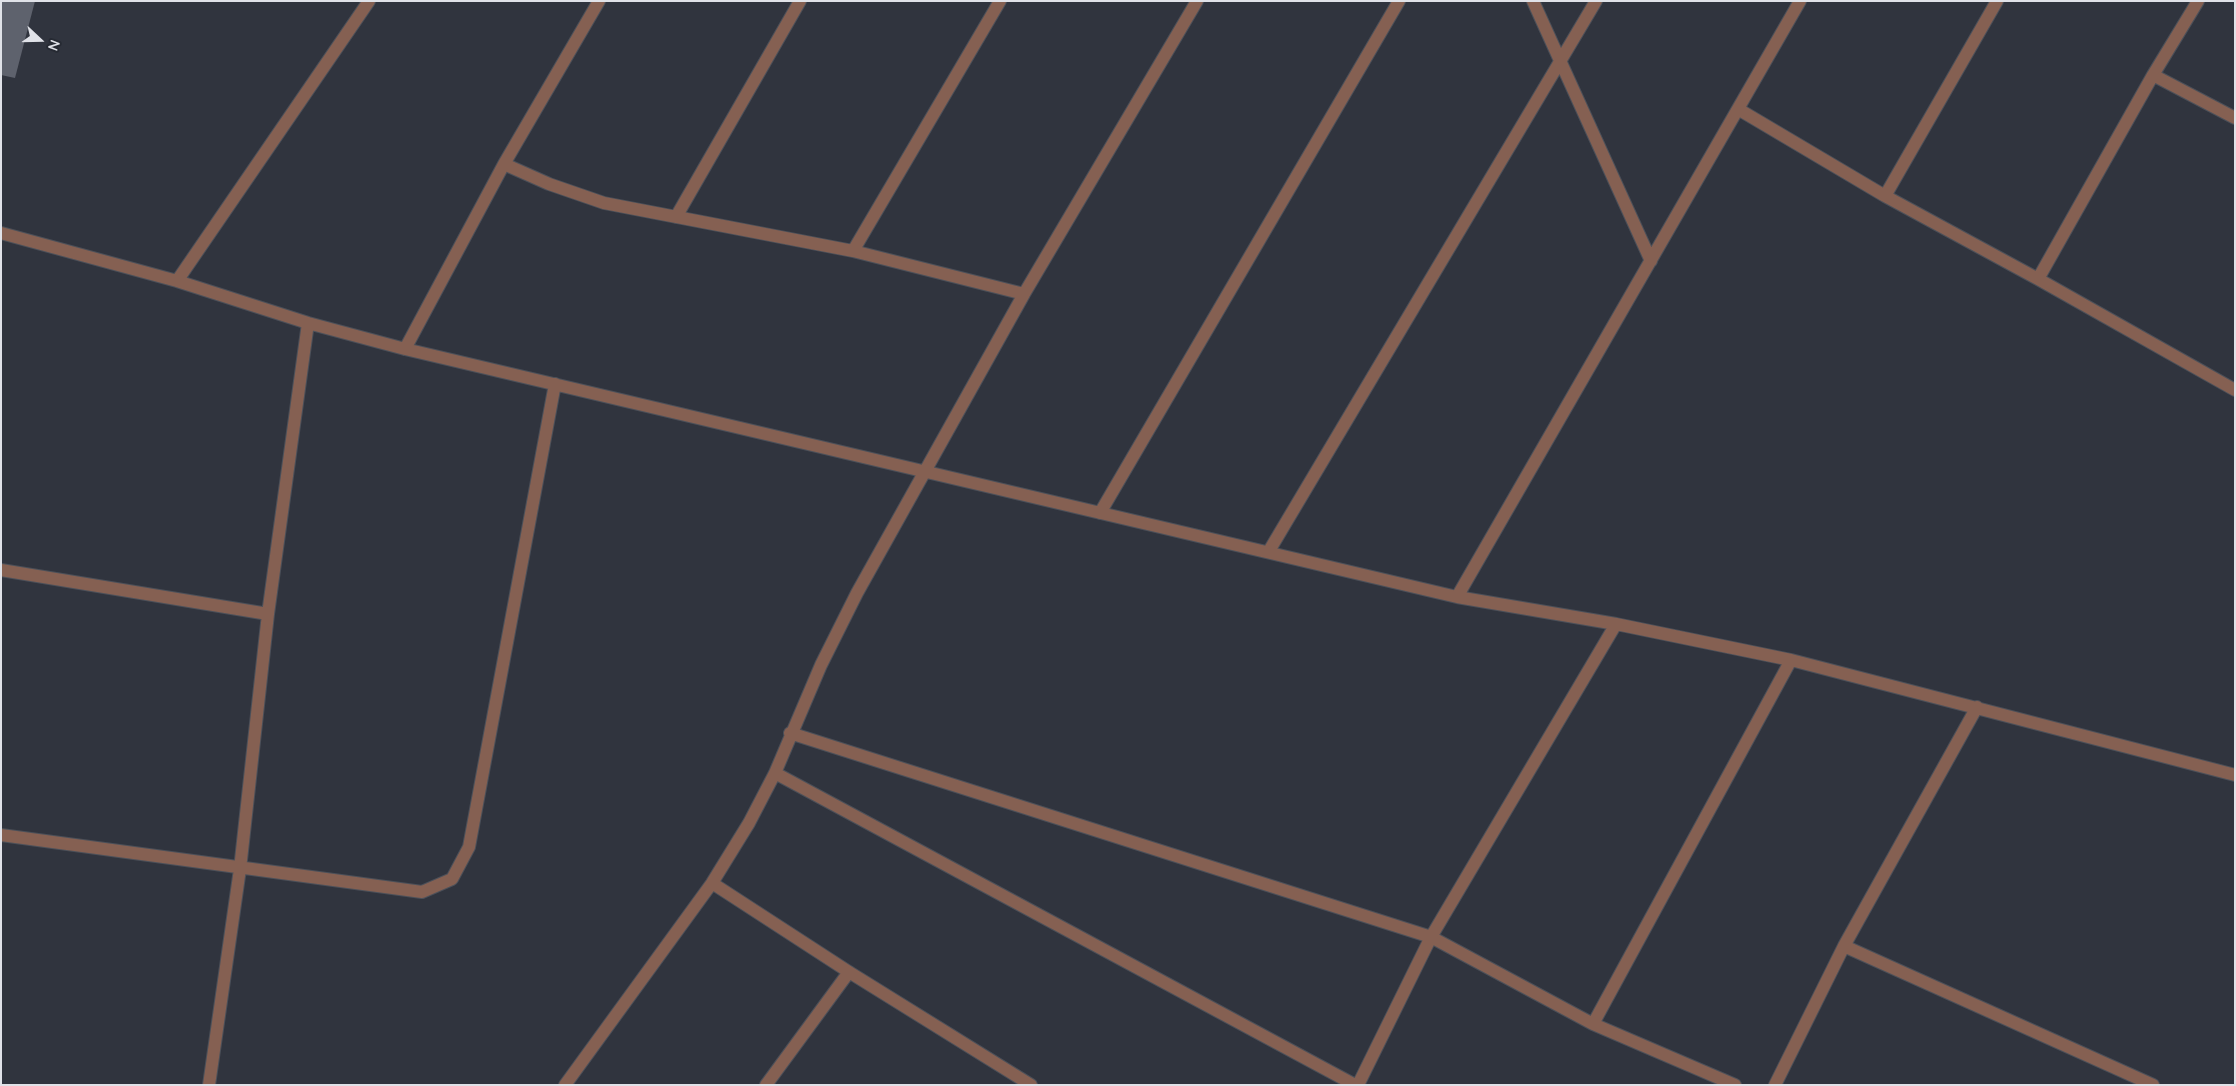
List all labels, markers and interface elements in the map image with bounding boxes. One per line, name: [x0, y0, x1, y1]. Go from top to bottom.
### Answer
north arrow: [15, 15, 65, 65]
text: N: [44, 37, 64, 53]

